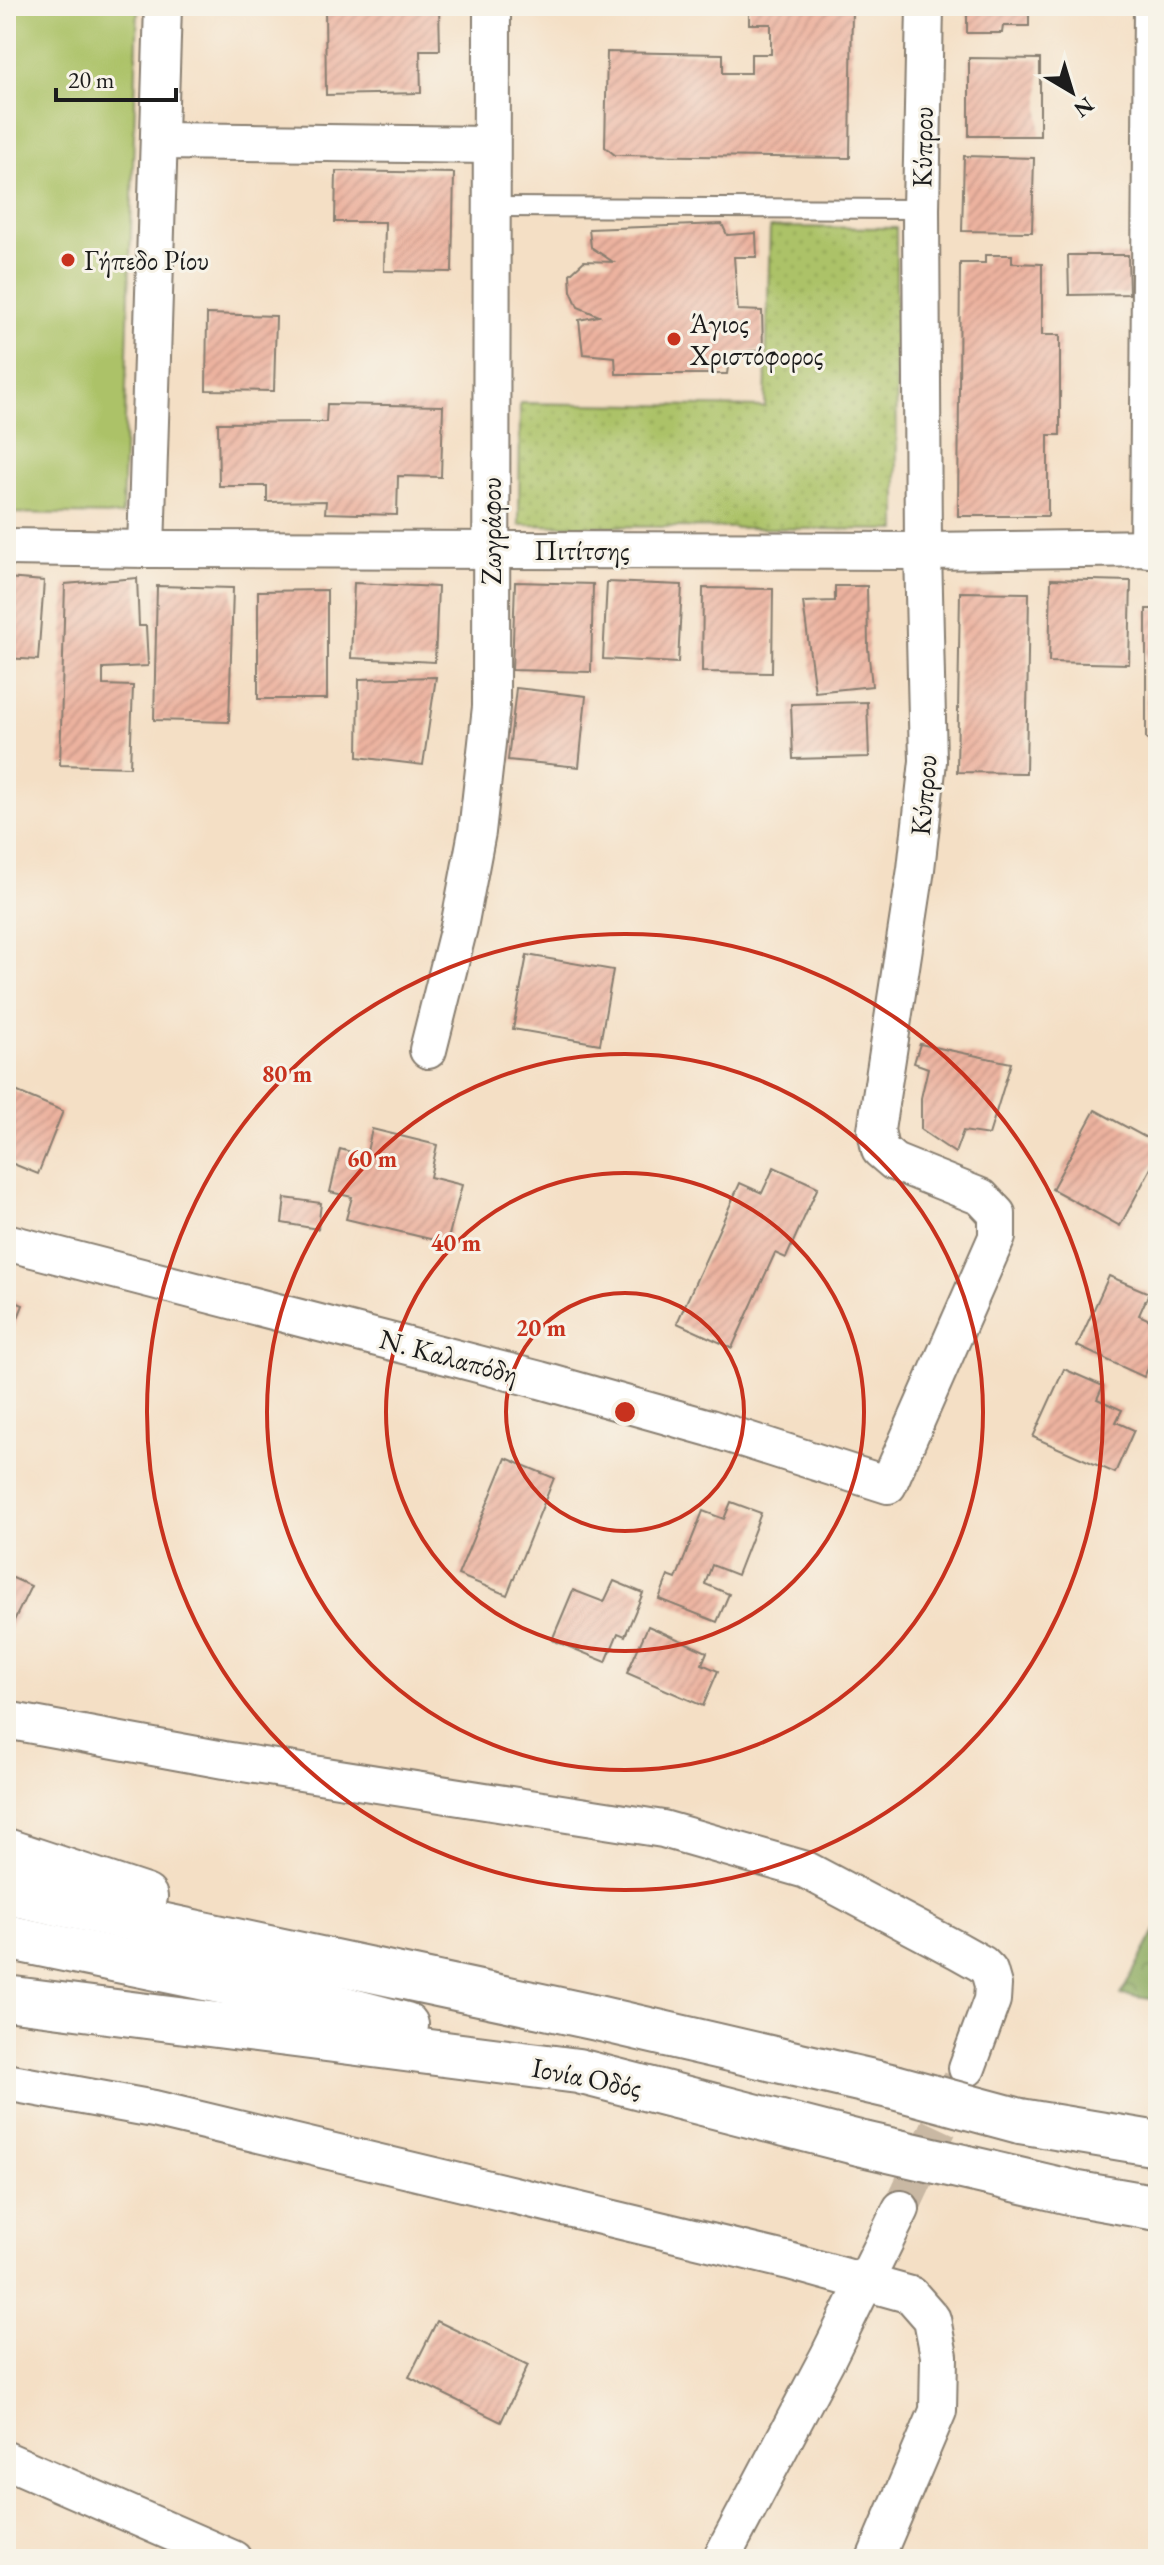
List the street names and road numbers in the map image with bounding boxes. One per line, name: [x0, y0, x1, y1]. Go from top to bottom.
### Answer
street label: Κύπρου: [903, 106, 941, 188]
street label: Ζωγράφου: [473, 477, 509, 585]
street label: Πιτίτσης: [534, 532, 630, 568]
street label: Κύπρου: [902, 753, 944, 837]
street label: Ν. Καλαπόδη: [376, 1320, 522, 1392]
street label: Ιονία Οδός: [529, 2049, 645, 2105]

